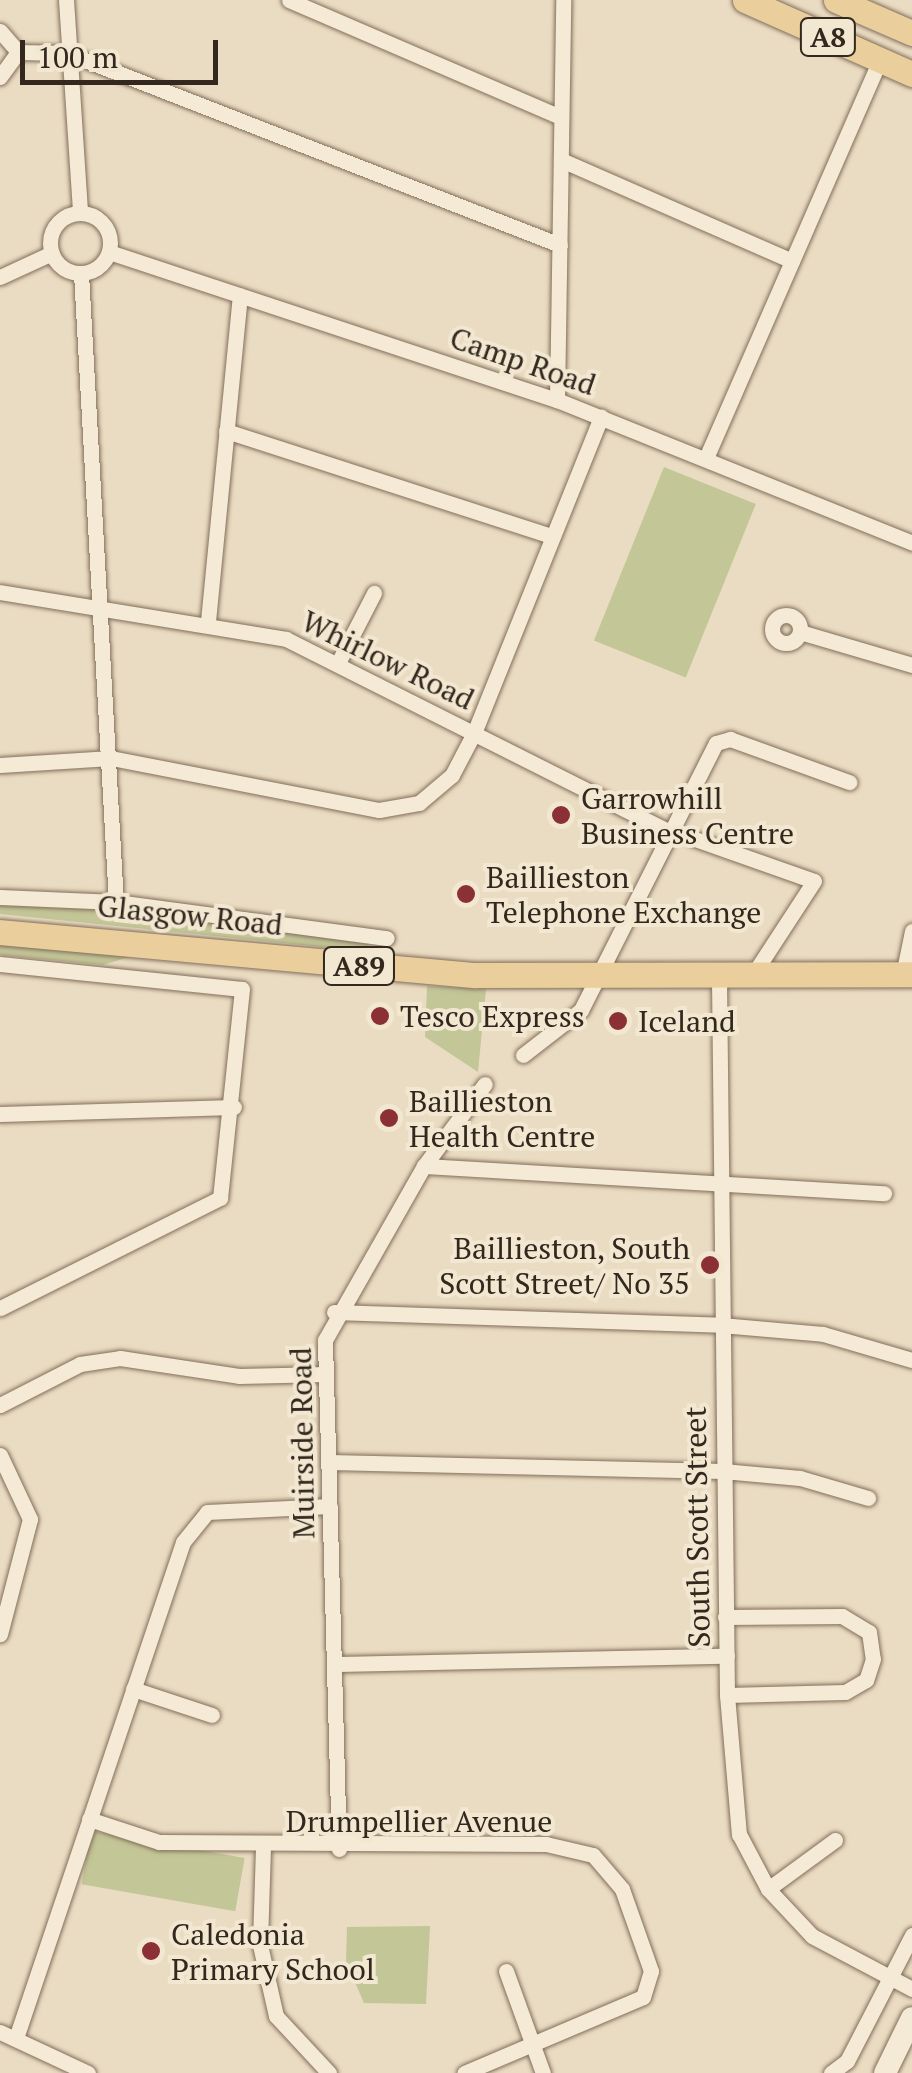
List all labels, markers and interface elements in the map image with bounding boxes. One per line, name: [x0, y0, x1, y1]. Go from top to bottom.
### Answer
road number: A8: [798, 14, 858, 60]
scale bar: [25, 20, 222, 82]
text: 100 m: [37, 37, 118, 77]
street label: Camp Road: [445, 319, 601, 403]
street label: Whirlow Road: [296, 603, 480, 717]
place label: Garrowhill Business Centre: [581, 780, 794, 850]
marker: Garrowhill Business Centre: [550, 804, 572, 826]
place label: Baillieston Telephone Exchange: [486, 859, 761, 930]
marker: Baillieston Telephone Exchange: [455, 883, 477, 905]
street label: Glasgow Road: [96, 887, 284, 943]
road number: A89: [322, 943, 396, 989]
place label: Tesco Express: [400, 998, 585, 1034]
place label: Iceland: [638, 1003, 736, 1039]
marker: Tesco Express: [369, 1005, 391, 1027]
marker: Iceland: [607, 1010, 629, 1032]
place label: Baillieston Health Centre: [409, 1083, 595, 1154]
marker: Baillieston Health Centre: [378, 1107, 400, 1129]
place label: Baillieston, South Scott Street/ No 35: [439, 1230, 690, 1300]
marker: Baillieston, South Scott Street/ No 35: [699, 1254, 721, 1276]
street label: Muirside Road: [282, 1347, 322, 1539]
street label: South Scott Street: [677, 1406, 717, 1648]
street label: Drumpellier Avenue: [285, 1803, 553, 1839]
place label: Caledonia Primary School: [171, 1916, 375, 1986]
marker: Caledonia Primary School: [140, 1940, 162, 1962]

